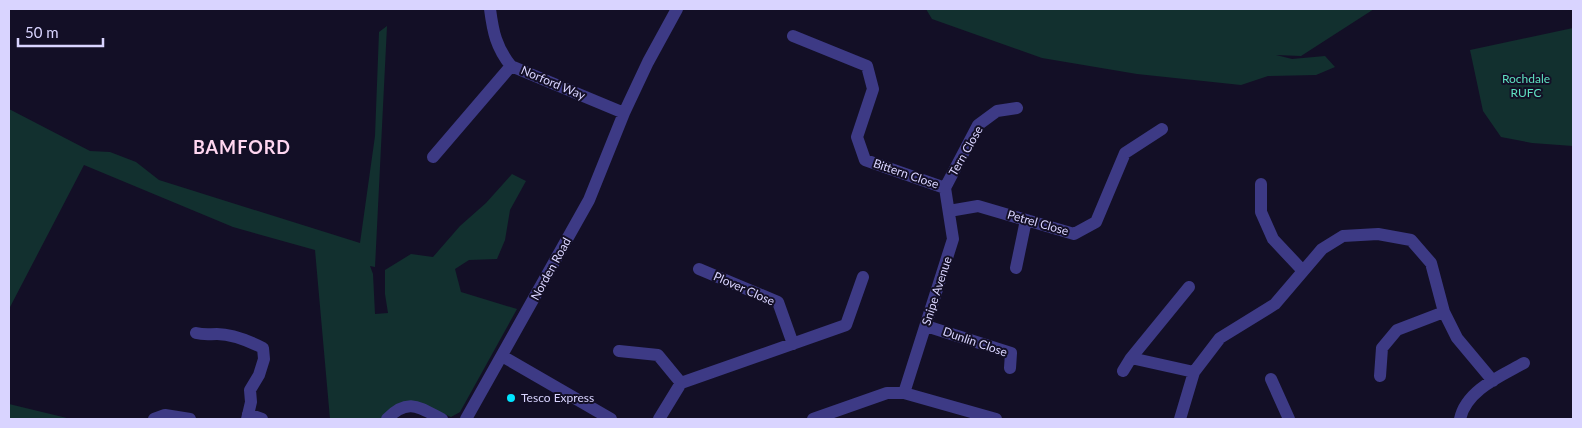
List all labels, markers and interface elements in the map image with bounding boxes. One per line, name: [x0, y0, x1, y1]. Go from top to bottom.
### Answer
scale bar: [18, 15, 102, 47]
text: 50 m: [25, 23, 59, 41]
street label: Norford Way: [519, 62, 588, 103]
park label: Rochdale RUFC: [1502, 71, 1550, 100]
street label: Tern Close: [945, 123, 986, 178]
district label: BAMFORD: [193, 136, 291, 158]
street label: Bittern Close: [871, 155, 941, 192]
street label: Petrel Close: [1006, 207, 1070, 238]
street label: Norden Road: [527, 235, 574, 303]
street label: Snipe Avenue: [918, 255, 955, 327]
street label: Plover Close: [711, 268, 777, 309]
street label: Dunlin Close: [941, 324, 1009, 360]
place label: Tesco Express: [521, 390, 594, 405]
marker: Tesco Express: [505, 392, 517, 404]

